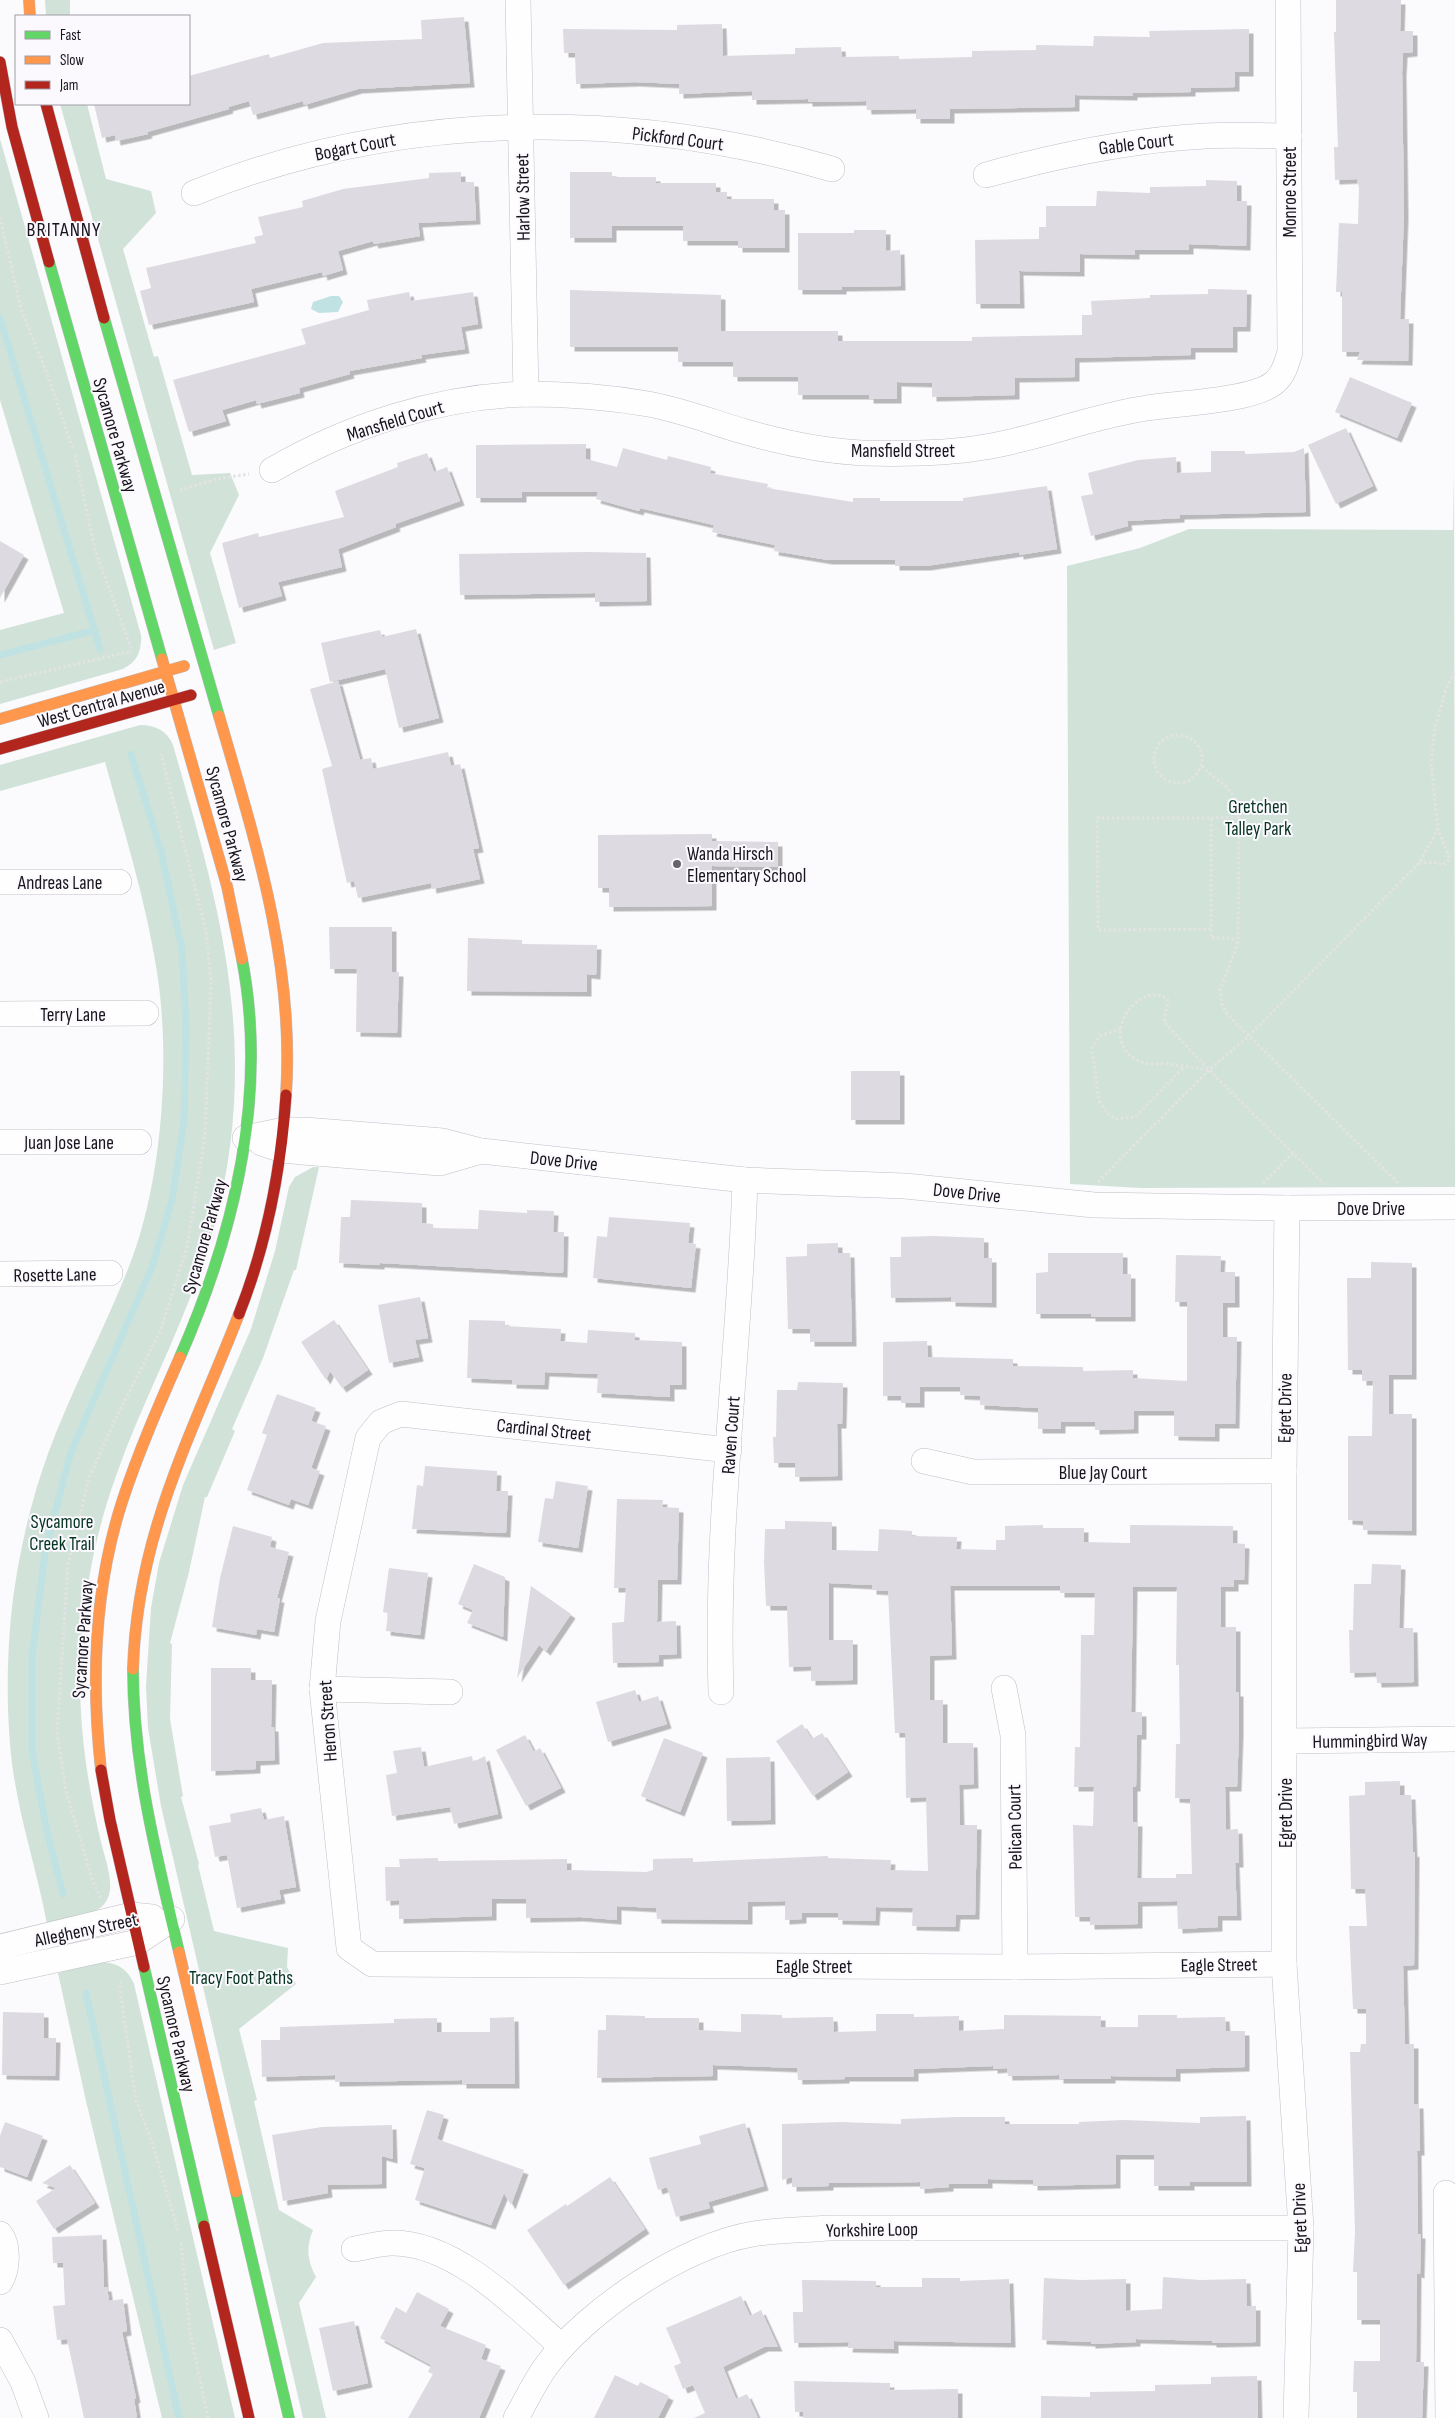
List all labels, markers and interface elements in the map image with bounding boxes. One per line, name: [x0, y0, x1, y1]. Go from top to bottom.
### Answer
legend: [15, 15, 190, 105]
text: Fast: [60, 26, 82, 45]
text: Slow: [60, 51, 84, 70]
text: Jam: [59, 76, 78, 95]
street label: Pickford Court: [631, 122, 725, 157]
street label: Bogart Court: [313, 128, 398, 167]
street label: Gable Court: [1097, 128, 1175, 160]
street label: Monroe Street: [1279, 146, 1302, 238]
street label: Harlow Street: [511, 153, 536, 241]
district label: BRITANNY: [27, 218, 101, 242]
street label: Sycamore Parkway: [87, 375, 142, 496]
street label: Mansfield Court: [344, 396, 447, 447]
street label: Mansfield Street: [851, 440, 955, 463]
street label: West Central Avenue: [35, 675, 168, 734]
street label: Sycamore Parkway: [200, 764, 253, 885]
park label: Gretchen Talley Park: [1225, 796, 1292, 841]
place label: Wanda Hirsch Elementary School: [687, 843, 806, 888]
marker: Wanda Hirsch Elementary School: [671, 858, 683, 870]
street label: Andreas Lane: [17, 872, 102, 895]
street label: Terry Lane: [40, 1004, 106, 1027]
street label: Juan Jose Lane: [23, 1132, 114, 1155]
street label: Dove Drive: [529, 1146, 599, 1176]
street label: Sycamore Parkway: [178, 1176, 233, 1297]
street label: Dove Drive: [932, 1178, 1002, 1208]
street label: Dove Drive: [1337, 1198, 1405, 1221]
street label: Rosette Lane: [13, 1263, 97, 1288]
street label: Egret Drive: [1273, 1373, 1298, 1443]
street label: Raven Court: [717, 1395, 746, 1475]
street label: Cardinal Street: [495, 1414, 592, 1447]
street label: Blue Jay Court: [1059, 1462, 1147, 1485]
park label: Sycamore Creek Trail: [29, 1511, 95, 1556]
street label: Sycamore Parkway: [68, 1579, 99, 1699]
street label: Heron Street: [314, 1679, 343, 1762]
street label: Hummingbird Way: [1312, 1729, 1428, 1754]
street label: Egret Drive: [1275, 1778, 1298, 1848]
street label: Pelican Court: [1003, 1784, 1028, 1870]
street label: Allegheny Street: [32, 1908, 140, 1953]
street label: Eagle Street: [1180, 1953, 1258, 1978]
street label: Eagle Street: [776, 1956, 853, 1979]
park label: Tracy Foot Paths: [189, 1967, 293, 1990]
street label: Sycamore Parkway: [151, 1974, 200, 2095]
street label: Egret Drive: [1288, 2182, 1313, 2253]
street label: Yorkshire Loop: [826, 2218, 918, 2243]

